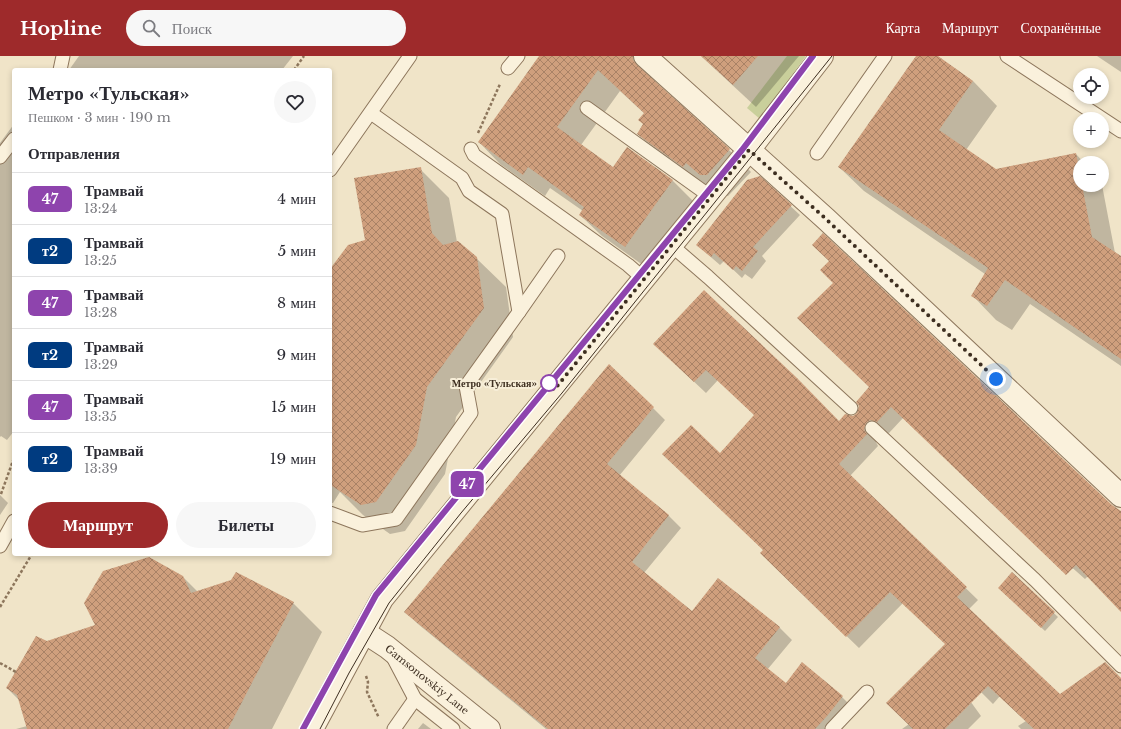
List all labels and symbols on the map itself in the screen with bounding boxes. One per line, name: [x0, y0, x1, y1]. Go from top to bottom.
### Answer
your location: [986, 369, 1006, 389]
marker: Метро «Тульская»: [540, 374, 558, 392]
place label: Метро «Тульская»: [452, 377, 537, 390]
line badge: 47: [449, 471, 485, 497]
street label: Gamsonovskiy Lane: [383, 642, 472, 717]

